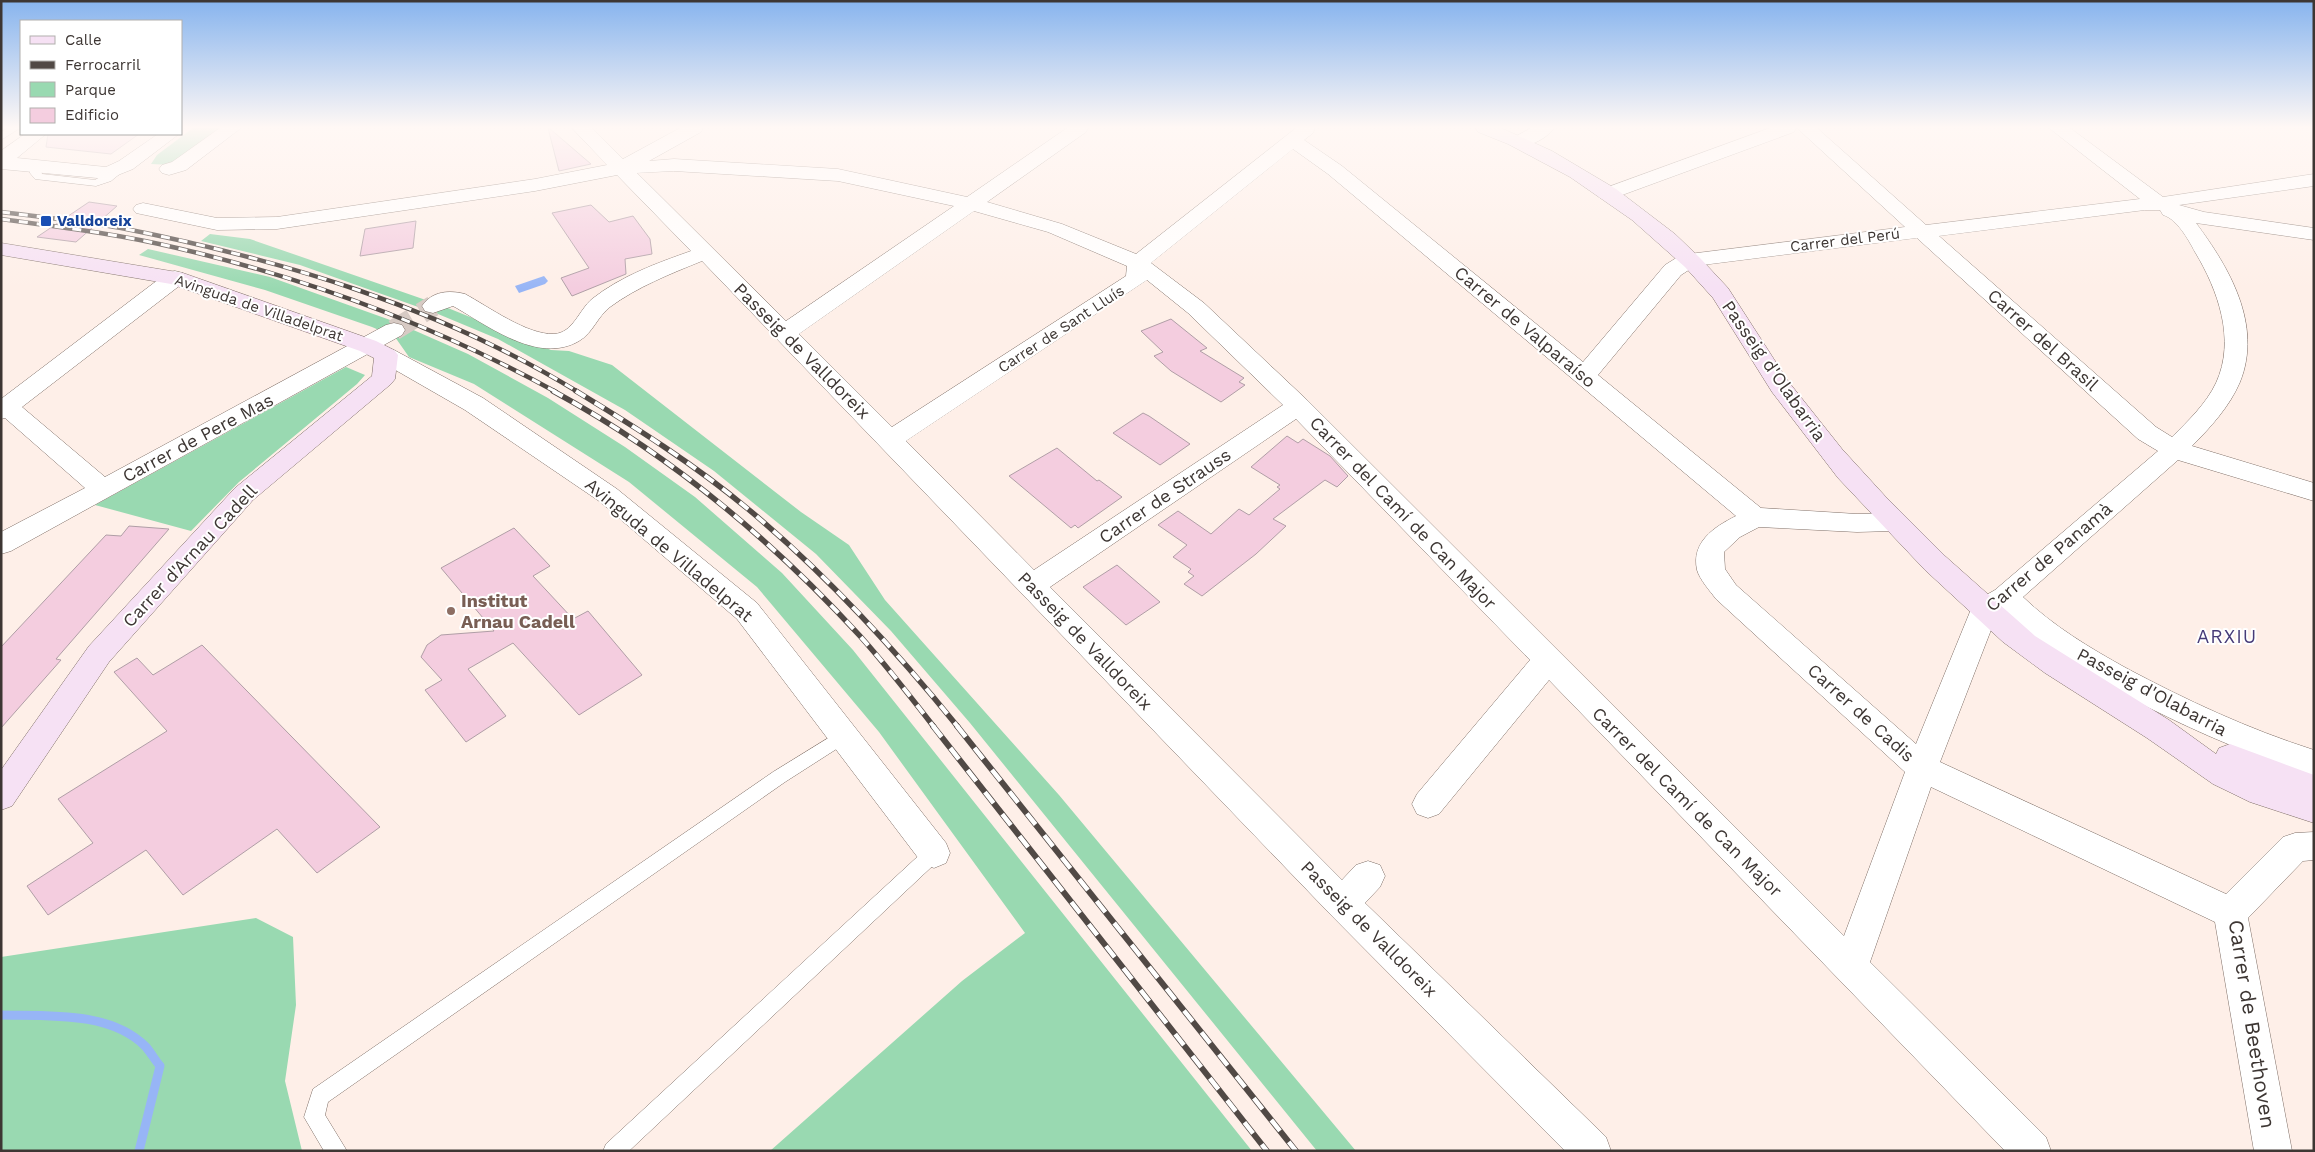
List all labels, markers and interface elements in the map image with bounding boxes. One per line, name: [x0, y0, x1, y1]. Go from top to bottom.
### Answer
legend: [20, 20, 182, 135]
text: Calle: [65, 31, 102, 49]
text: Ferrocarril: [65, 56, 141, 74]
text: Parque: [65, 81, 116, 99]
text: Edificio: [65, 106, 119, 124]
place label: Valldoreix: [57, 212, 132, 230]
marker: Valldoreix: [39, 214, 53, 228]
street label: Carrer del Perú: [1789, 224, 1901, 256]
street label: Carrer de Valparaíso: [1451, 261, 1600, 392]
street label: Avinguda de Villadelprat: [172, 271, 346, 346]
street label: Passeig de Valldoreix: [730, 278, 875, 423]
street label: Carrer de Sant Lluís: [995, 281, 1128, 377]
street label: Carrer del Brasil: [1984, 284, 2103, 395]
street label: Passeig d'Olabarria: [1718, 296, 1831, 445]
street label: Carrer de Pere Mas: [119, 389, 277, 486]
street label: Carrer del Camí de Can Major: [1306, 412, 1501, 613]
street label: Carrer de Strauss: [1095, 444, 1235, 548]
street label: Avinguda de Villadelprat: [581, 473, 758, 626]
street label: Carrer d'Arnau Cadell: [118, 480, 261, 631]
street label: Carrer de Panamà: [1981, 498, 2116, 615]
street label: Passeig de Valldoreix: [1014, 567, 1157, 714]
place label: Institut Arnau Cadell: [461, 590, 575, 632]
marker: Institut Arnau Cadell: [445, 605, 457, 617]
district label: ARXIU: [2197, 625, 2257, 648]
street label: Passeig d'Olabarria: [2074, 643, 2231, 740]
street label: Carrer de Cadis: [1804, 659, 1919, 766]
street label: Carrer del Camí de Can Major: [1588, 702, 1787, 901]
street label: Passeig de Valldoreix: [1297, 856, 1442, 1001]
street label: Carrer de Beethoven: [2224, 918, 2281, 1130]

